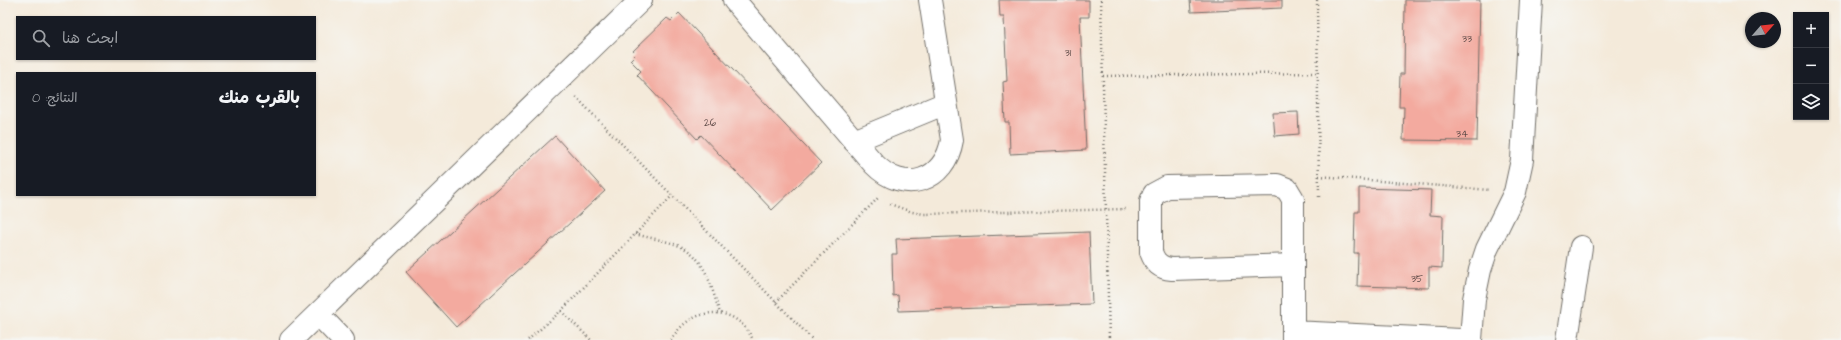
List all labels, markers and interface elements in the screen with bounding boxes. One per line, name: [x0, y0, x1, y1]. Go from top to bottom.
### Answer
north arrow: [1745, 12, 1781, 48]
map controls: [1793, 12, 1829, 120]
button: +: [1793, 12, 1829, 48]
search box: [16, 16, 316, 60]
icon: search: [30, 27, 52, 49]
text: ابحث هنا: [62, 28, 118, 49]
house number: 33: [1462, 32, 1472, 46]
house number: 31: [1065, 46, 1072, 60]
button: −: [1793, 48, 1829, 84]
button: layers: [1793, 84, 1829, 120]
text: بالقرب منك: [219, 86, 300, 110]
text: النتائج: 0: [32, 89, 78, 107]
house number: 26: [704, 116, 717, 130]
house number: 34: [1456, 127, 1468, 141]
house number: 35: [1411, 272, 1423, 286]

